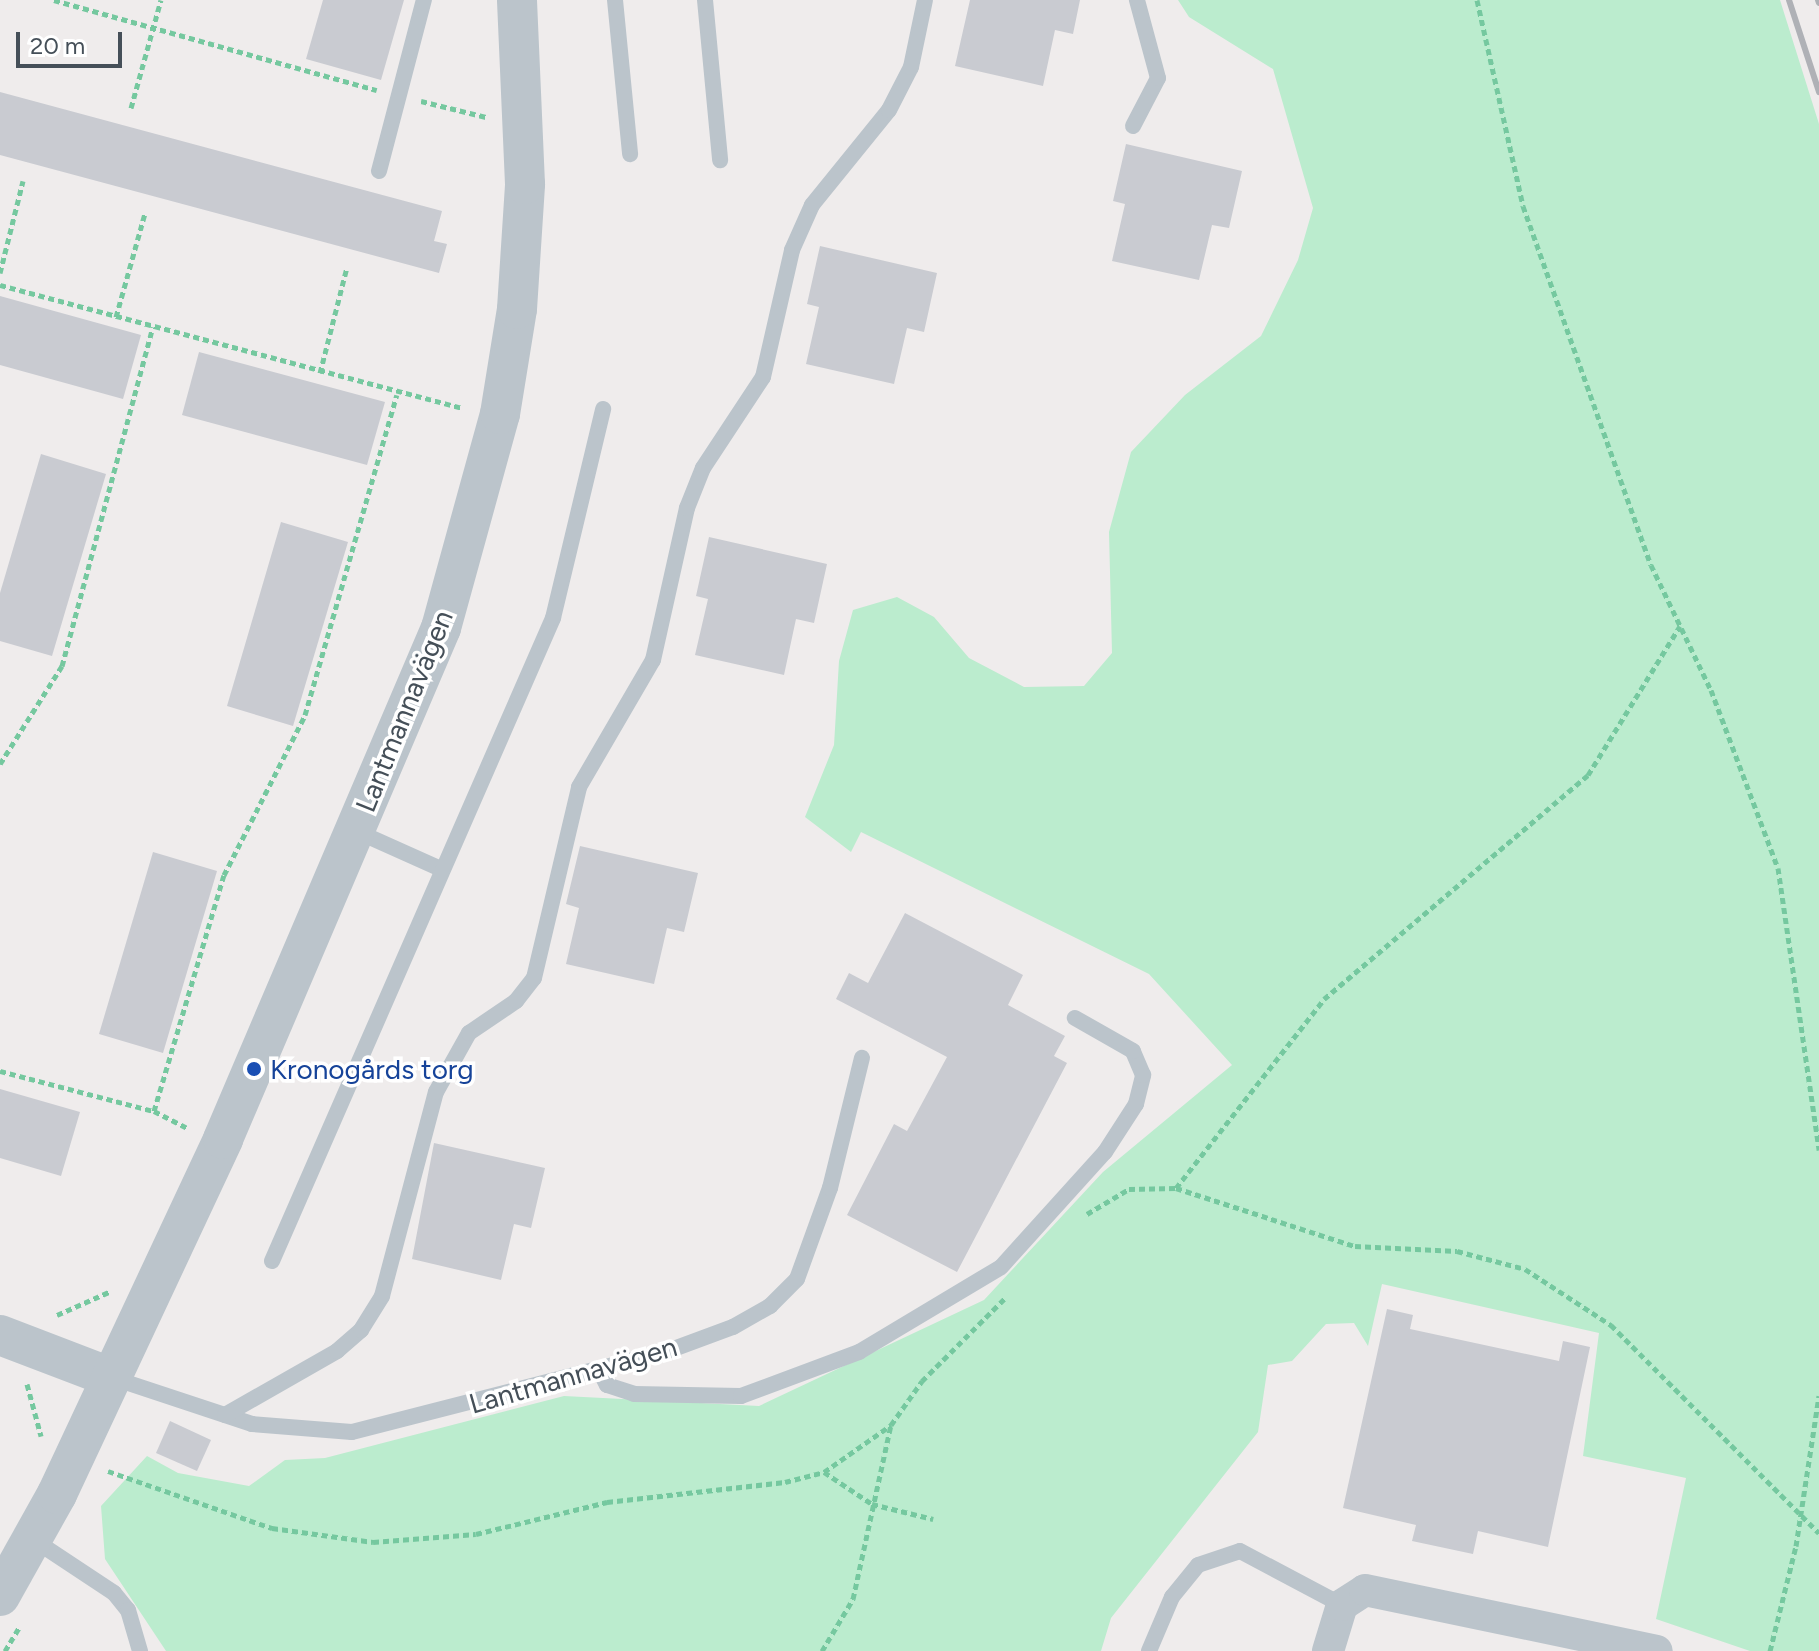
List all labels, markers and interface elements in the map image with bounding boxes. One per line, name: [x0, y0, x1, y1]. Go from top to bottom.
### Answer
scale bar: [20, 16, 126, 66]
text: 20 m: [30, 31, 85, 60]
street label: Lantmannavägen: [348, 605, 460, 817]
place label: Kronogårds torg: [270, 1052, 474, 1086]
marker: Kronogårds torg: [245, 1060, 263, 1078]
street label: Lantmannavägen: [465, 1329, 681, 1421]

